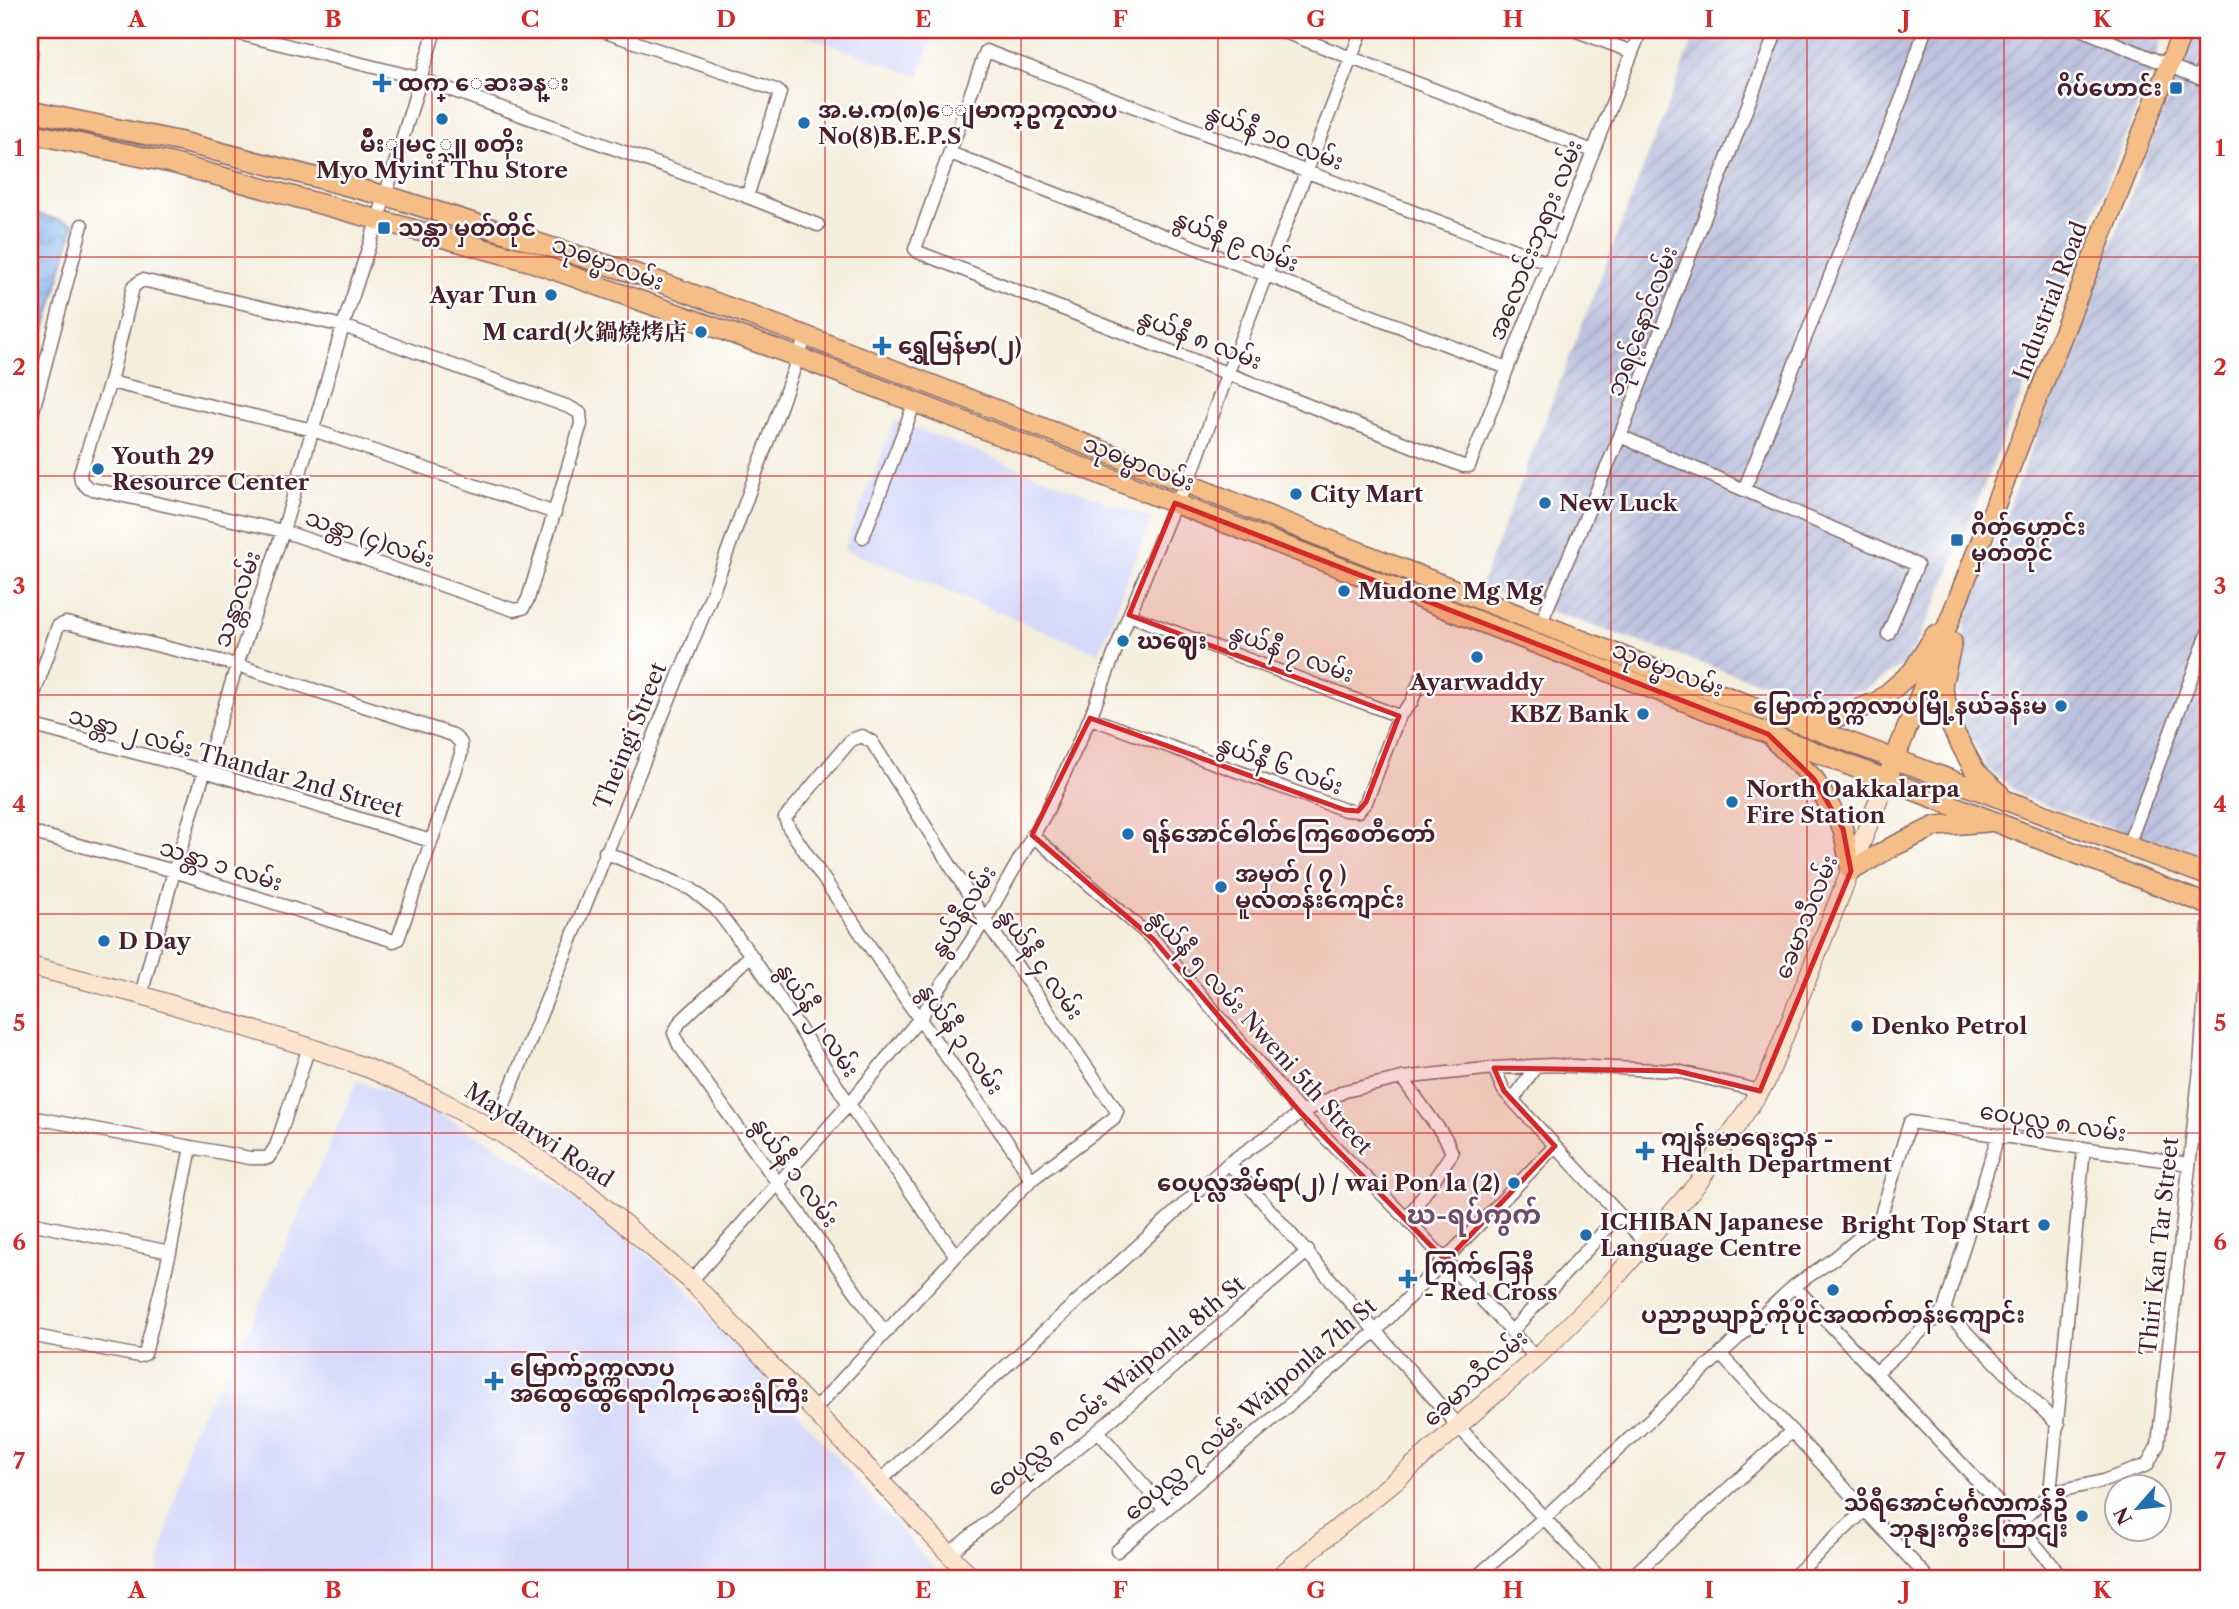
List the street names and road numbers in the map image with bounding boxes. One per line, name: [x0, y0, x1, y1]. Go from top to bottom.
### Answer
street label: နွယ်နီ ၁၀ လမ်း: [1201, 96, 1348, 181]
street label: အလောင်းဘုရား လမ်း: [1480, 135, 1593, 346]
street label: နွယ်နီ ၉ လမ်း: [1168, 202, 1303, 282]
street label: Industrial Road: [2007, 218, 2093, 384]
street label: သုဓမ္မာလမ်း: [546, 228, 668, 301]
street label: ဘုရင့်နောင်လမ်း: [1599, 241, 1688, 402]
street label: နွယ်နီ ၈ လမ်း: [1132, 301, 1266, 380]
street label: သုဓမ္မာလမ်း: [1077, 427, 1199, 502]
street label: သန္တာ (၄)လမ်း: [300, 501, 439, 578]
street label: သန္တာလမ်း: [206, 546, 271, 653]
street label: နွယ်နီ ၇ လမ်း: [1224, 616, 1359, 693]
street label: သုဓမ္မာလမ်း: [1606, 633, 1728, 708]
street label: Theingi Street: [588, 658, 672, 814]
street label: သန္တာ ၂ လမ်း Thandar 2nd Street: [64, 699, 407, 828]
street label: နွယ်နီ ၆ လမ်း: [1212, 727, 1347, 805]
street label: သန္တာ ၁ လမ်း: [155, 831, 286, 902]
street label: ခေမာသီလမ်း: [1767, 850, 1844, 983]
street label: နွယ်နီလမ်း: [922, 859, 1006, 965]
street label: နွယ်နီ ၄ လမ်း: [988, 902, 1091, 1028]
street label: နွယ်နီ ၅ လမ်း Nweni 5th Street: [1140, 902, 1380, 1164]
street label: နွယ်နီ ၂ လမ်း: [766, 956, 867, 1085]
street label: နွယ်နီ ၃ လမ်း: [908, 977, 1011, 1103]
street label: Maydarwi Road: [459, 1077, 619, 1193]
street label: ဝေပုလ္လ ၈ လမ်း: [1977, 1095, 2129, 1152]
street label: နွယ်နီ ၁ လမ်း: [742, 1110, 846, 1236]
street label: Thiri Kan Tar Street: [2134, 1136, 2184, 1356]
street label: ဝေပုလ္လ ၈ လမ်း Waiponla 8th St: [980, 1268, 1254, 1506]
street label: ဝေပုလ္လ ၇ လမ်း Waiponla 7th St: [1117, 1290, 1385, 1530]
street label: ခေမာသီလမ်း: [1416, 1322, 1533, 1432]

